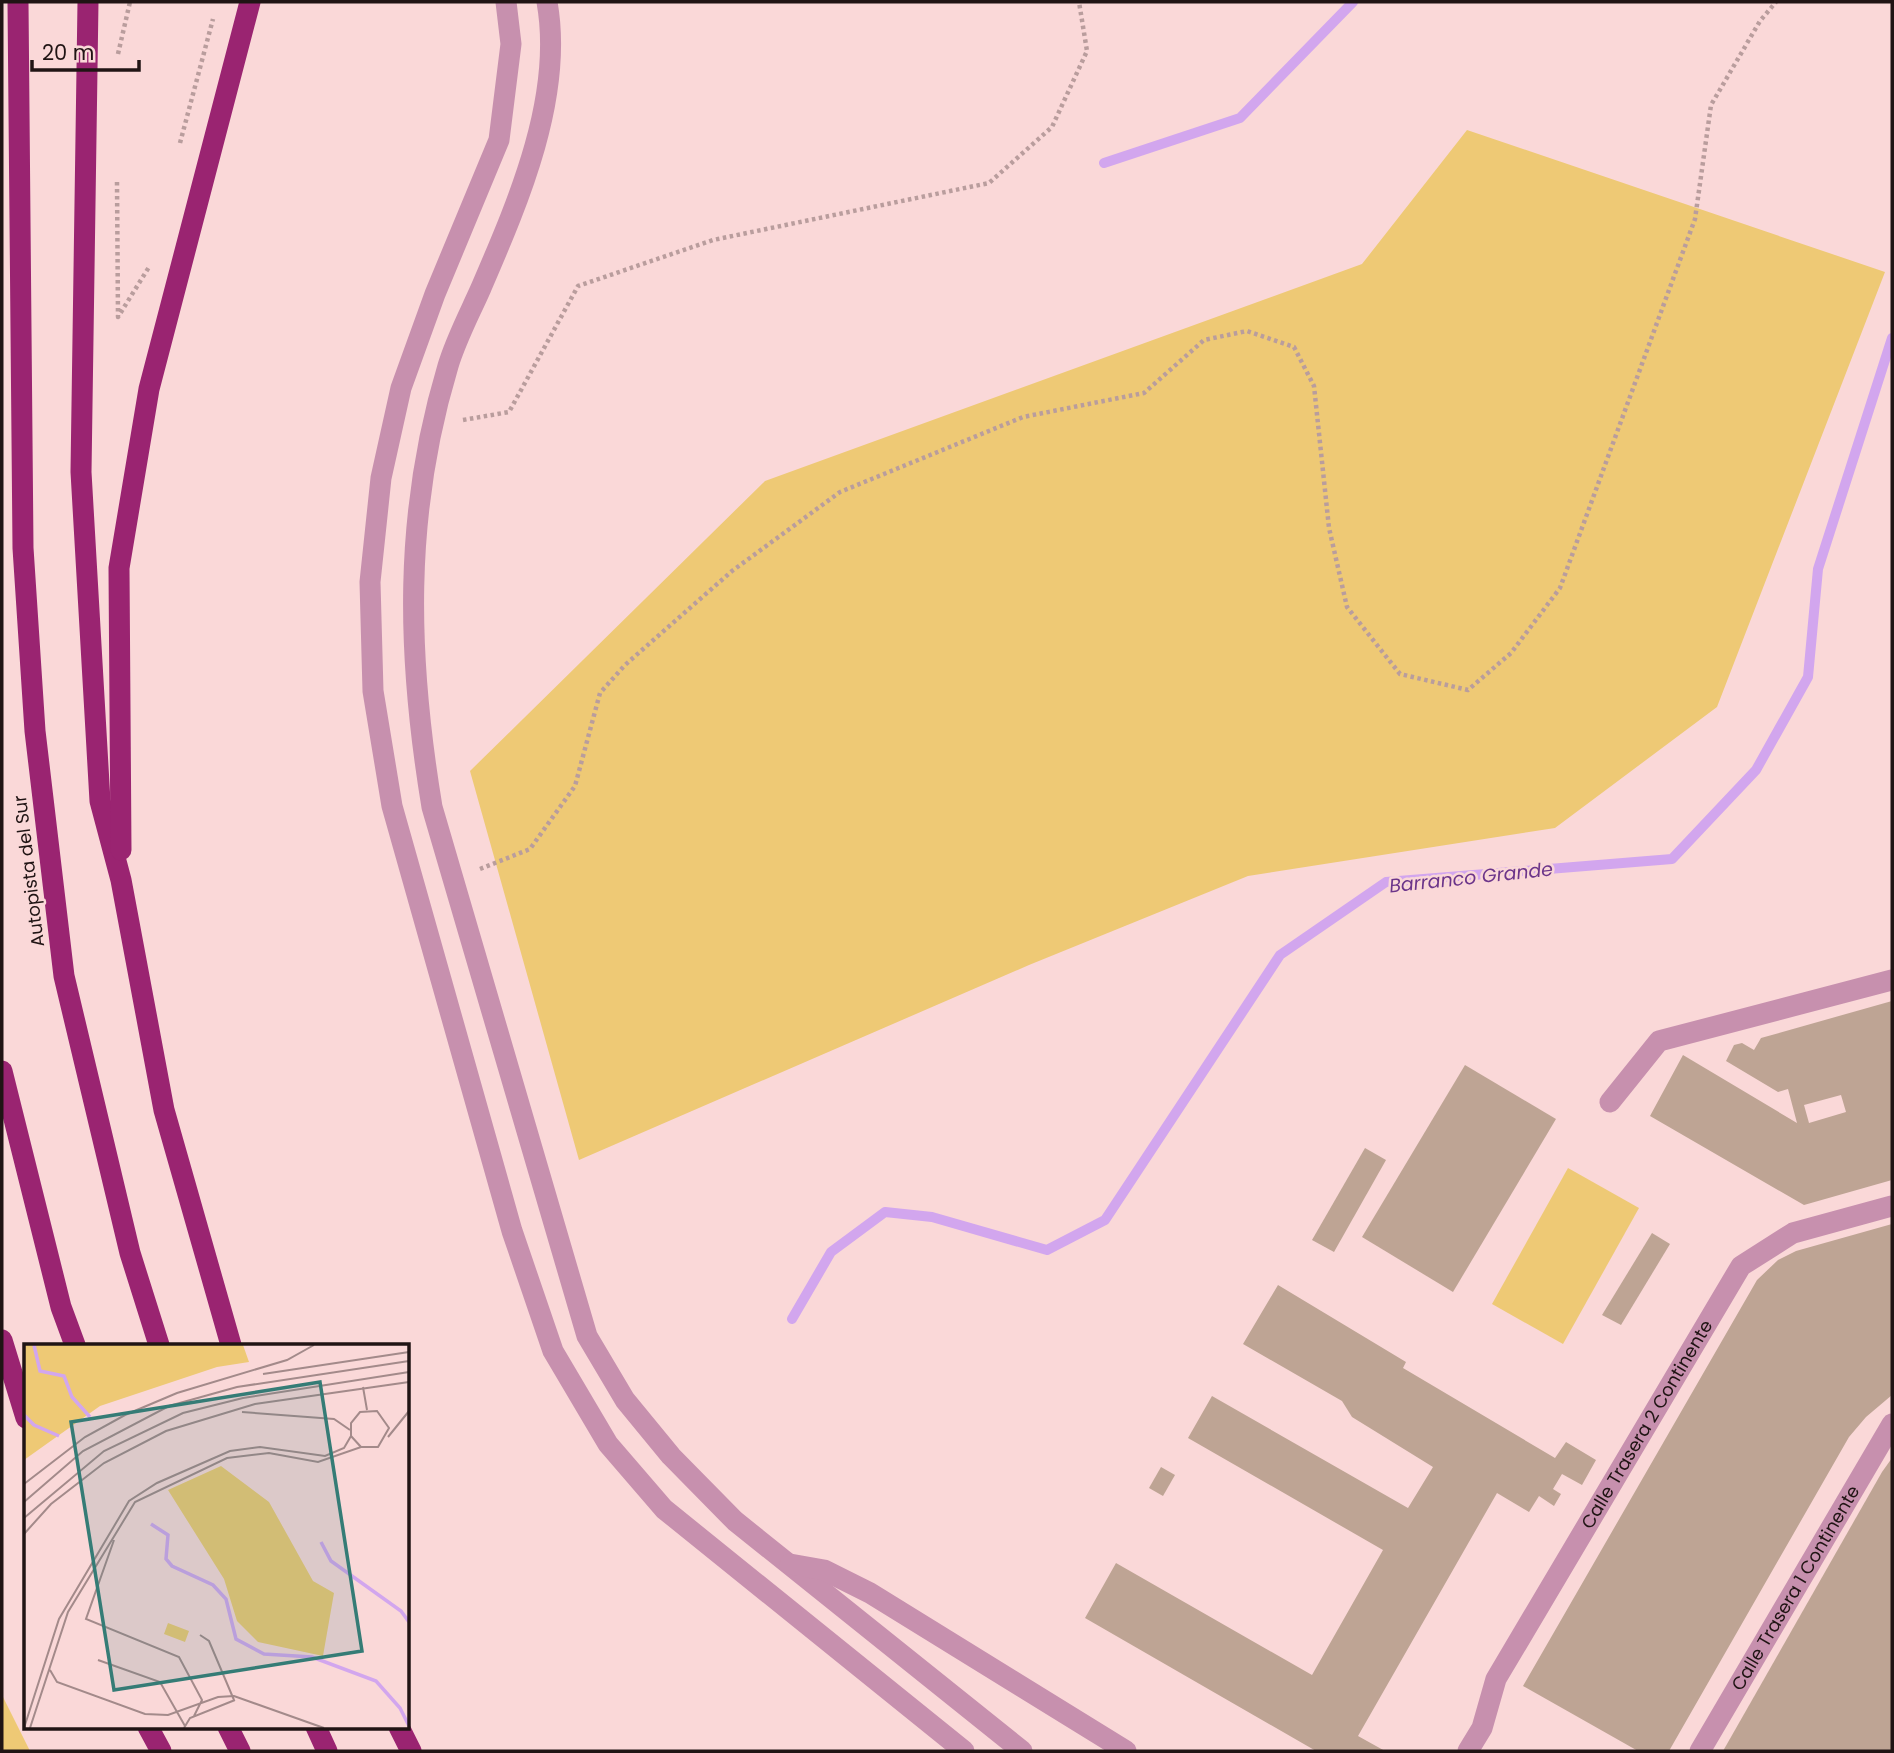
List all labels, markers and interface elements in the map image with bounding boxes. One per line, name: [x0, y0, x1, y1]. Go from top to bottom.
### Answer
scale bar: [32, 28, 138, 72]
text: 20 m: [42, 38, 95, 67]
street label: Autopista del Sur: [7, 794, 50, 948]
water label: Barranco Grande: [1388, 855, 1554, 900]
street label: Calle Trasera 2 Continente: [1575, 1315, 1718, 1533]
inset map: [24, 1344, 410, 1728]
street label: Calle Trasera 1 Continente: [1725, 1480, 1865, 1695]

